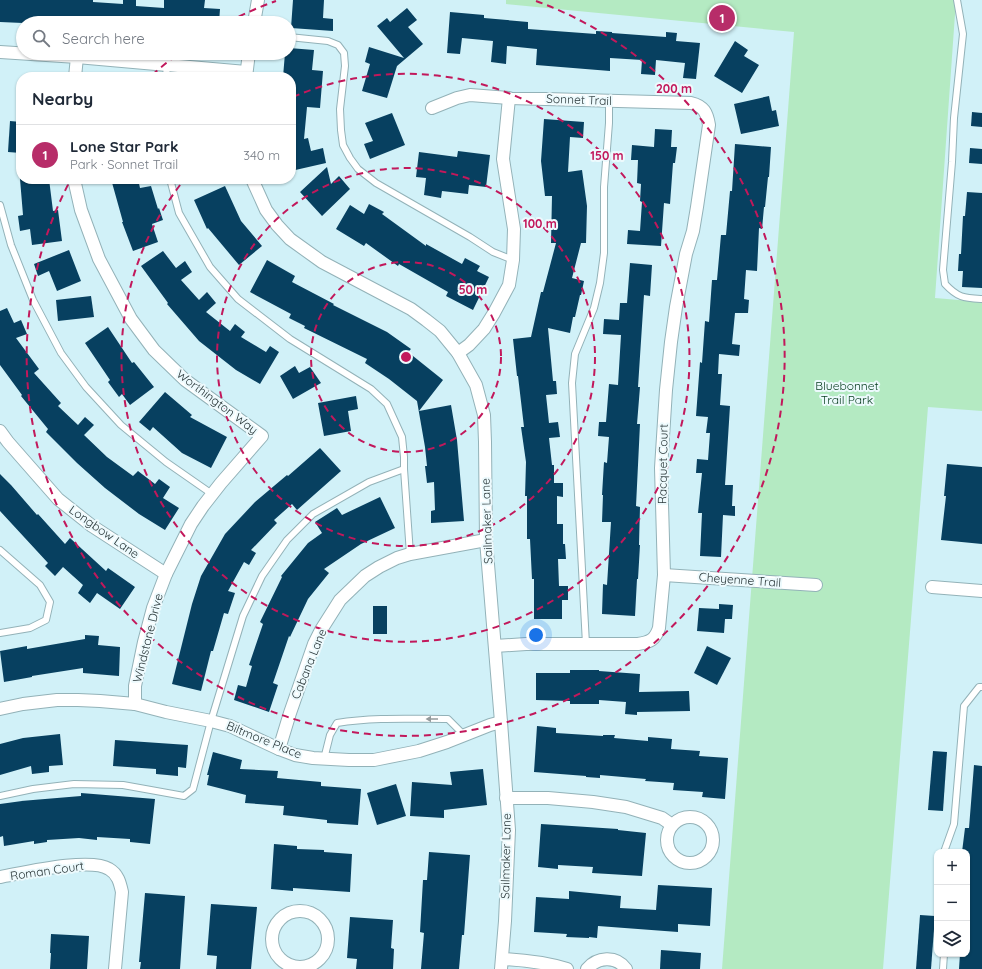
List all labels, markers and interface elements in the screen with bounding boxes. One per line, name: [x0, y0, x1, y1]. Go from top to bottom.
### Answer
pin: 1: [709, 3, 735, 33]
search box: [16, 16, 296, 60]
icon: search: [30, 27, 52, 49]
text: Search here: [62, 29, 145, 48]
text: 200 m: [656, 81, 692, 96]
text: Nearby: [32, 88, 93, 109]
street label: Sonnet Trail: [546, 91, 612, 108]
text: Lone Star Park: [70, 137, 178, 156]
text: 1: [42, 147, 48, 163]
text: 340 m: [243, 147, 280, 163]
text: 150 m: [590, 148, 624, 163]
text: Park · Sonnet Trail: [70, 156, 178, 172]
text: 100 m: [523, 216, 557, 231]
text: 50 m: [459, 282, 487, 297]
centre of rings: [399, 350, 413, 364]
street label: Worthington Way: [174, 366, 261, 437]
park label: Bluebonnet Trail Park: [815, 378, 879, 407]
street label: Racquet Court: [654, 424, 671, 504]
street label: Sailmaker Lane: [478, 478, 495, 564]
street label: Longbow Lane: [66, 502, 142, 561]
street label: Cheyenne Trail: [698, 569, 782, 590]
street label: Windstone Drive: [129, 592, 166, 684]
your location: [526, 625, 546, 645]
street label: Cabana Lane: [288, 626, 330, 701]
one-way arrow: [425, 716, 438, 722]
street label: Biltmore Place: [224, 718, 304, 762]
street label: Sailmaker Lane: [497, 813, 514, 899]
map controls: [934, 849, 970, 957]
button: +: [934, 849, 970, 885]
street label: Roman Court: [9, 858, 85, 883]
button: −: [934, 885, 970, 921]
button: layers: [934, 921, 970, 957]

